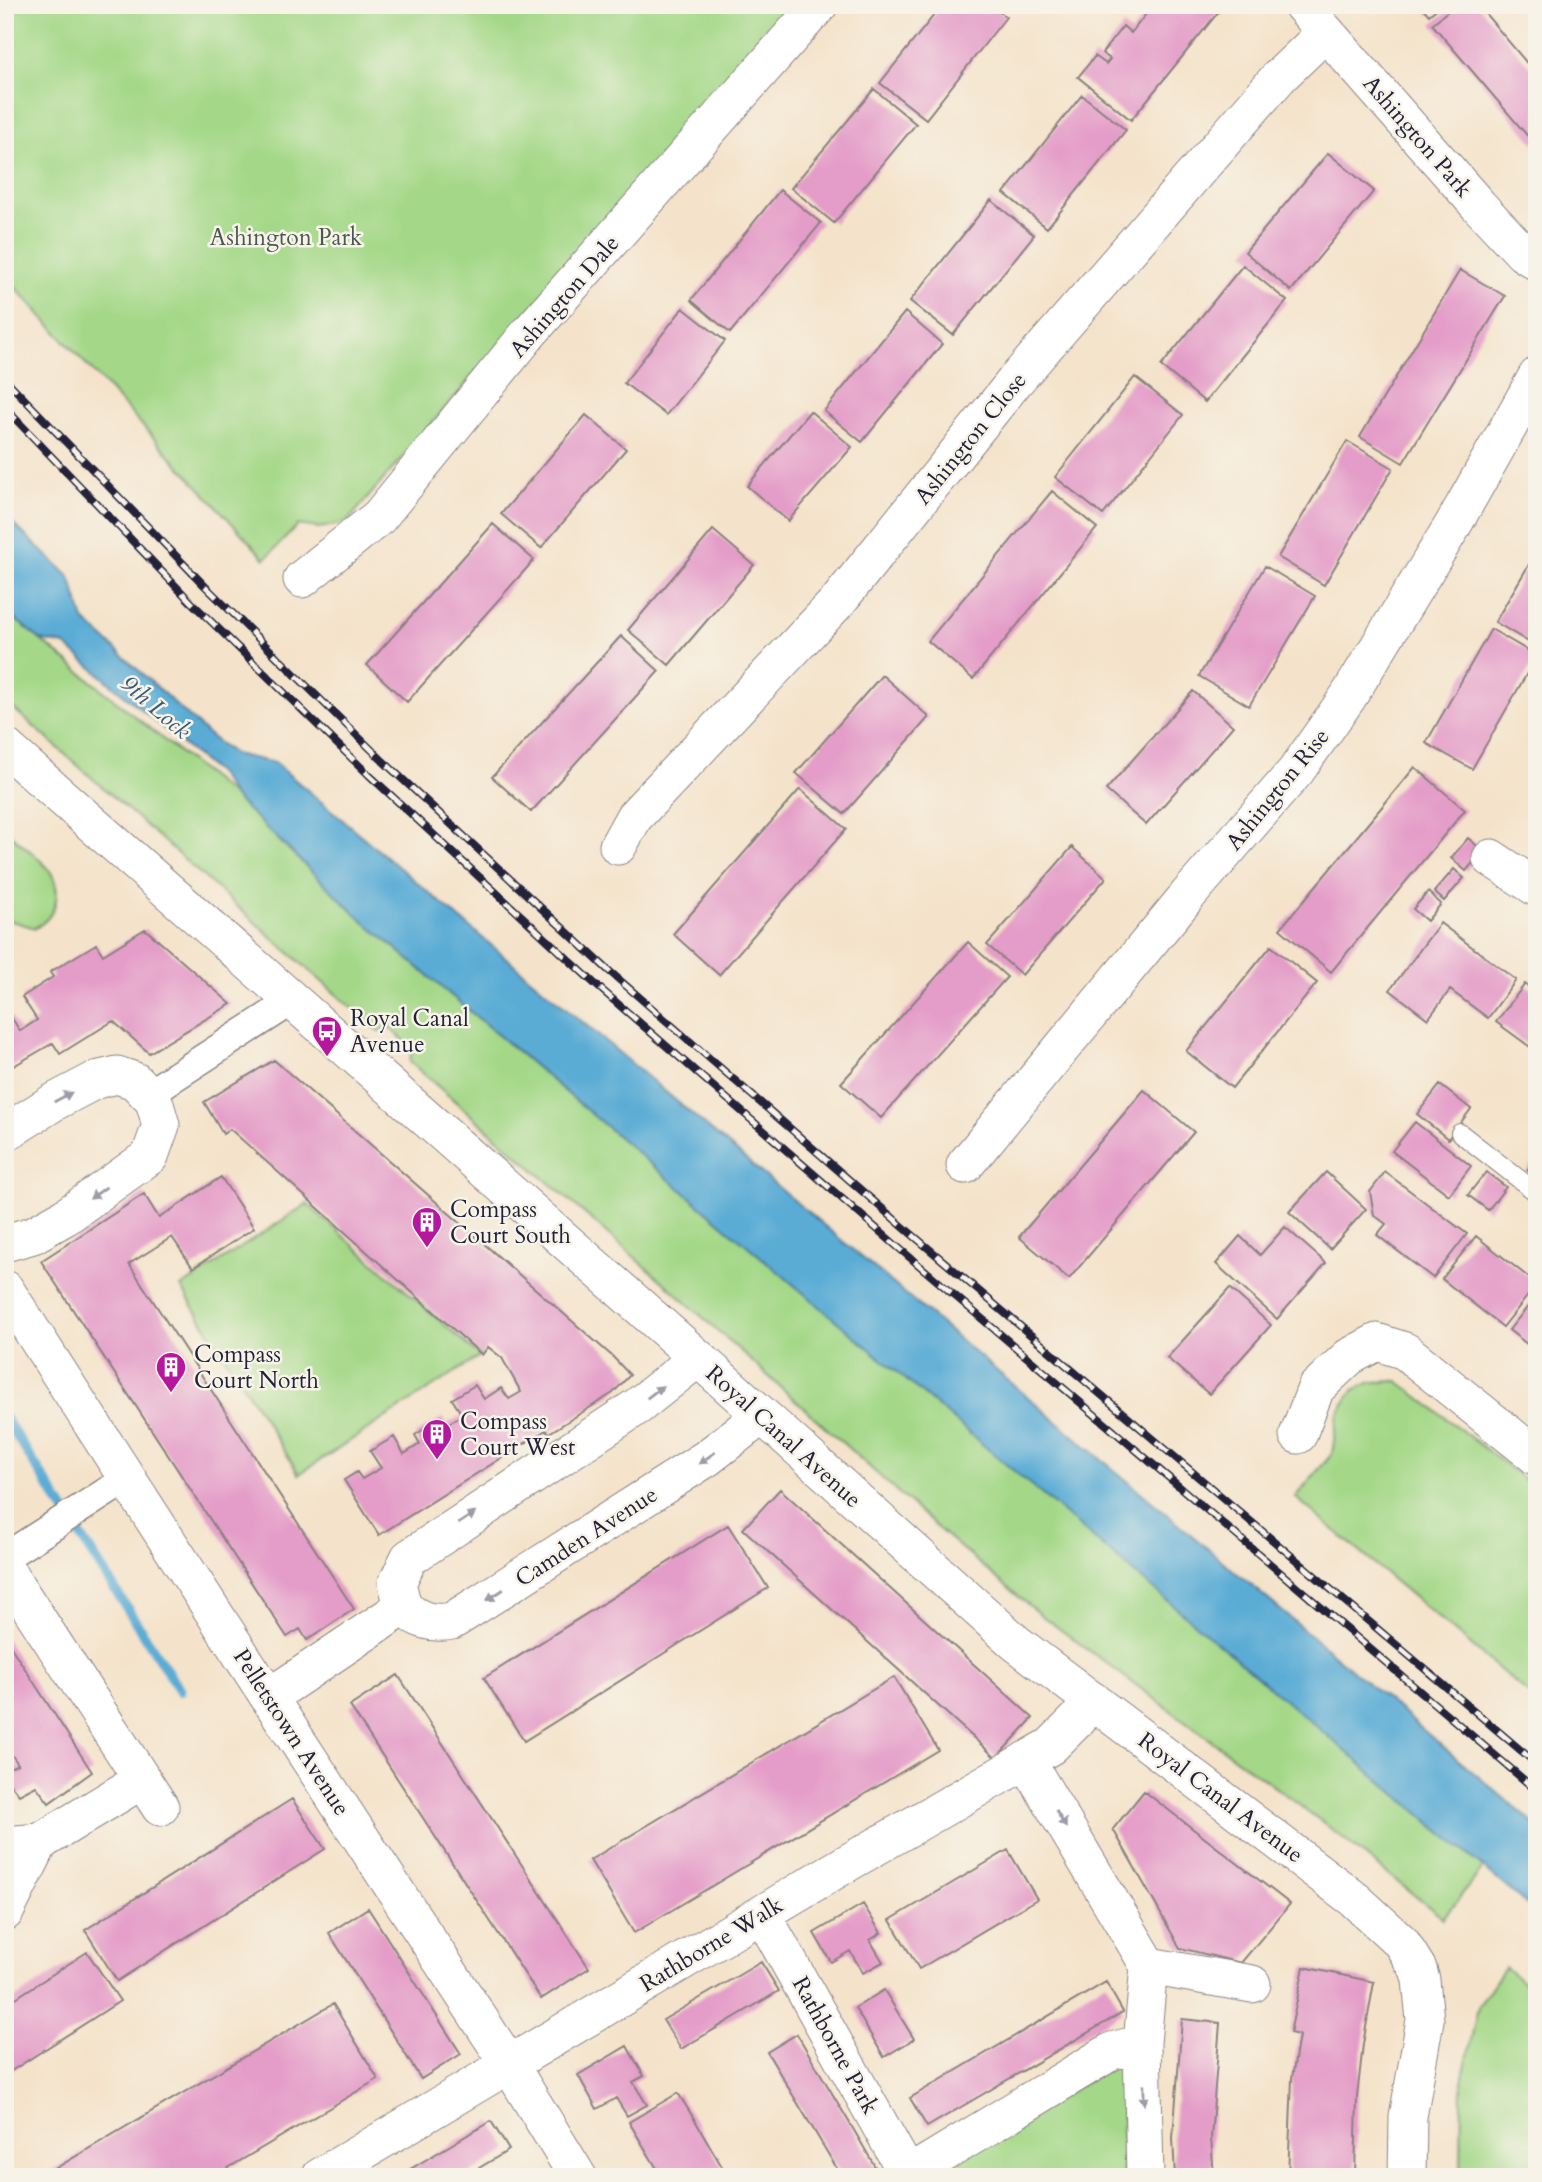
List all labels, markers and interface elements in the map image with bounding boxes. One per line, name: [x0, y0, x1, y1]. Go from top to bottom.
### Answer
street label: Ashington Park: [1356, 69, 1480, 204]
park label: Ashington Park: [210, 222, 363, 253]
street label: Ashington Dale: [502, 228, 626, 364]
street label: Ashington Close: [907, 366, 1033, 511]
water label: 9th Lock: [113, 668, 198, 747]
street label: Ashington Rise: [1219, 722, 1336, 857]
place label: Royal Canal Avenue: [350, 1003, 469, 1060]
bus stop icon: Royal Canal Avenue: [310, 1014, 344, 1058]
one-way arrow: [54, 1092, 74, 1104]
one-way arrow: [89, 1186, 107, 1200]
place label: Compass Court South: [450, 1194, 571, 1251]
building icon: Compass Court South: [410, 1205, 444, 1249]
place label: Compass Court North: [194, 1339, 319, 1396]
building icon: Compass Court North: [154, 1350, 188, 1394]
street label: Royal Canal Avenue: [699, 1358, 868, 1515]
one-way arrow: [646, 1384, 664, 1399]
place label: Compass Court West: [460, 1406, 575, 1463]
building icon: Compass Court West: [420, 1417, 454, 1461]
one-way arrow: [698, 1451, 716, 1465]
street label: Camden Avenue: [509, 1479, 663, 1594]
one-way arrow: [457, 1512, 476, 1525]
one-way arrow: [486, 1588, 505, 1601]
street label: Pelletstown Avenue: [226, 1643, 357, 1822]
street label: Royal Canal Avenue: [1132, 1725, 1310, 1870]
one-way arrow: [1055, 1809, 1068, 1828]
street label: Rathborne Walk: [634, 1889, 789, 1999]
street label: Rathborne Park: [785, 1971, 887, 2120]
one-way arrow: [1138, 2084, 1150, 2106]

